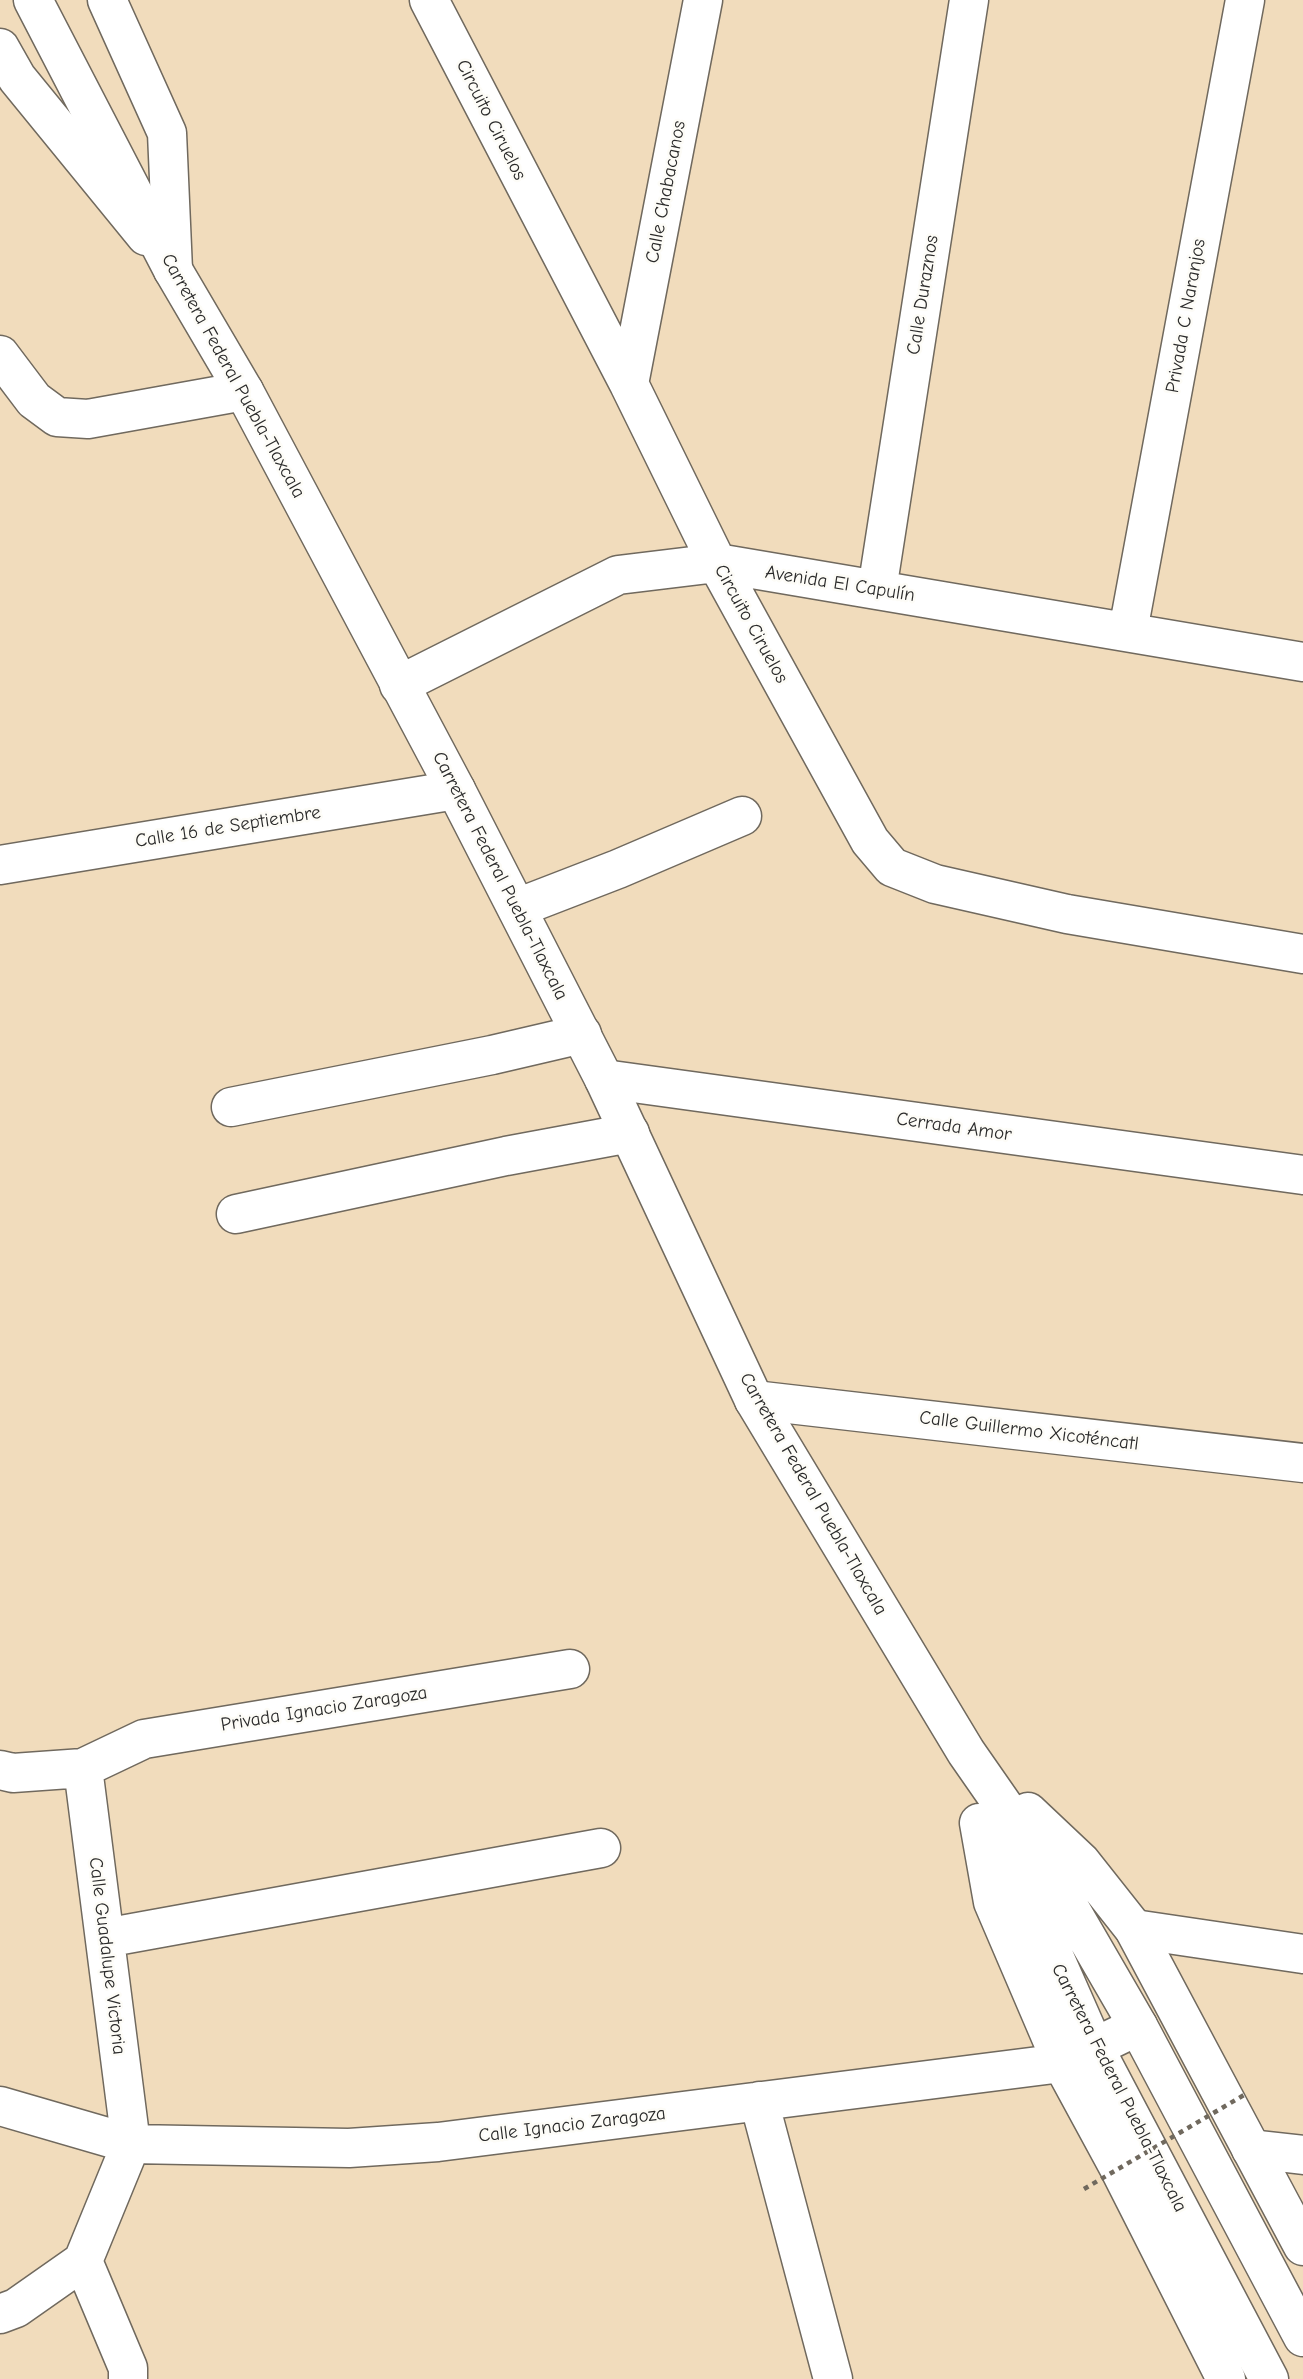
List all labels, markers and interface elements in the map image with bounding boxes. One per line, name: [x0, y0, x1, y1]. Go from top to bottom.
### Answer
street label: Circuito Ciruelos: [451, 56, 531, 184]
street label: Calle Chabacanos: [641, 119, 691, 265]
street label: Calle Duraznos: [902, 234, 944, 356]
street label: Privada C Naranjos: [1161, 237, 1211, 395]
street label: Carretera Federal Puebla-Tlaxcala: [156, 250, 310, 502]
street label: Circuito Ciruelos: [709, 561, 793, 687]
street label: Avenida El Capulín: [763, 561, 917, 607]
street label: Carretera Federal Puebla-Tlaxcala: [427, 748, 573, 1004]
street label: Calle 16 de Septiembre: [134, 801, 322, 853]
street label: Cerrada Amor: [895, 1108, 1013, 1146]
street label: Carretera Federal Puebla-Tlaxcala: [734, 1369, 892, 1619]
street label: Calle Guillermo Xicoténcatl: [918, 1406, 1140, 1456]
street label: Privada Ignacio Zaragoza: [219, 1681, 429, 1737]
street label: Calle Guadalupe Victoria: [84, 1856, 130, 2056]
street label: Carretera Federal Puebla-Tlaxcala: [1046, 1960, 1192, 2216]
street label: Calle Ignacio Zaragoza: [477, 2102, 667, 2148]

